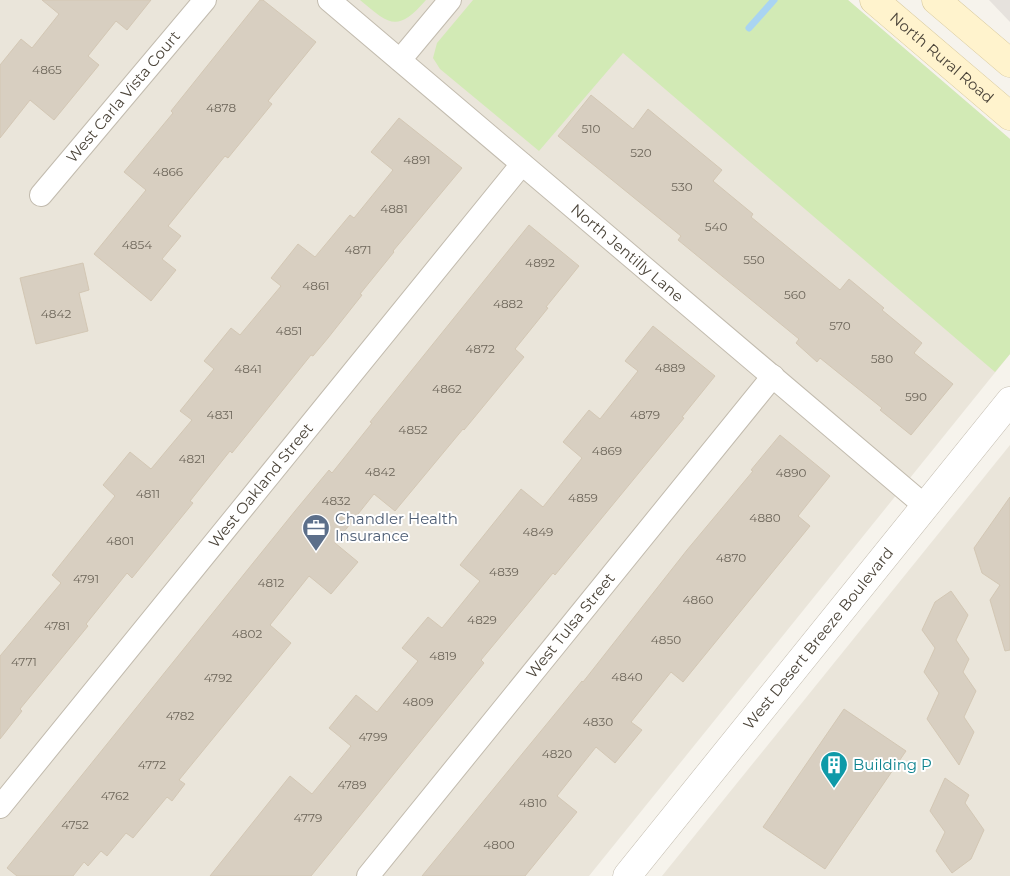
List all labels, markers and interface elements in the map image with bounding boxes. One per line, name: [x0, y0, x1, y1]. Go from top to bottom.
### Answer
street label: North Rural Road: [886, 8, 998, 107]
street label: West Carla Vista Court: [62, 27, 184, 167]
house number: 4865: [32, 62, 62, 77]
house number: 4878: [206, 100, 236, 115]
house number: 510: [581, 121, 601, 136]
house number: 520: [630, 145, 652, 160]
house number: 4891: [403, 152, 431, 167]
house number: 4866: [153, 164, 183, 179]
house number: 530: [671, 179, 693, 194]
street label: North Jentilly Lane: [567, 200, 688, 306]
house number: 4881: [380, 201, 408, 216]
house number: 540: [705, 219, 727, 234]
house number: 4854: [122, 237, 152, 252]
house number: 4871: [344, 242, 372, 257]
house number: 550: [743, 252, 765, 267]
house number: 4892: [525, 255, 555, 270]
house number: 4861: [302, 278, 330, 293]
house number: 560: [784, 287, 806, 302]
house number: 4882: [493, 296, 523, 311]
house number: 4842: [41, 306, 71, 321]
house number: 570: [829, 318, 851, 333]
house number: 4851: [276, 323, 302, 338]
house number: 4872: [465, 341, 495, 356]
house number: 580: [871, 351, 893, 366]
house number: 4889: [655, 360, 685, 375]
house number: 4841: [234, 361, 262, 376]
house number: 4862: [432, 381, 462, 396]
house number: 590: [905, 389, 927, 404]
house number: 4831: [207, 407, 233, 422]
house number: 4879: [630, 407, 660, 422]
street label: West Oakland Street: [204, 419, 317, 552]
house number: 4852: [398, 422, 428, 437]
house number: 4869: [592, 443, 622, 458]
house number: 4821: [179, 451, 205, 466]
house number: 4842: [365, 464, 395, 479]
house number: 4890: [776, 465, 807, 480]
house number: 4811: [136, 486, 160, 501]
house number: 4859: [568, 490, 598, 505]
house number: 4832: [321, 493, 351, 508]
place label: Chandler Health Insurance: [335, 509, 458, 545]
house number: 4880: [749, 510, 781, 525]
office icon: Chandler Health Insurance: [301, 513, 331, 552]
house number: 4849: [523, 524, 553, 539]
house number: 4801: [106, 533, 134, 548]
street label: West Desert Breeze Boulevard: [739, 543, 897, 733]
house number: 4870: [716, 550, 746, 565]
house number: 4839: [489, 564, 519, 579]
street label: West Tulsa Street: [522, 569, 619, 682]
house number: 4791: [73, 571, 99, 586]
house number: 4812: [258, 575, 285, 590]
house number: 4860: [683, 592, 714, 607]
house number: 4829: [467, 612, 497, 627]
house number: 4781: [44, 618, 70, 633]
house number: 4802: [232, 626, 262, 641]
house number: 4850: [651, 632, 681, 647]
house number: 4819: [429, 648, 457, 663]
house number: 4771: [11, 654, 37, 669]
house number: 4840: [611, 669, 643, 684]
house number: 4792: [204, 670, 232, 685]
house number: 4809: [403, 694, 433, 709]
house number: 4782: [166, 708, 195, 723]
house number: 4830: [583, 714, 613, 729]
house number: 4799: [358, 729, 388, 744]
house number: 4820: [542, 746, 572, 761]
building icon: Building P: [819, 750, 849, 789]
place label: Building P: [853, 755, 932, 774]
house number: 4772: [138, 757, 166, 772]
house number: 4789: [337, 777, 367, 792]
house number: 4762: [101, 788, 129, 803]
house number: 4810: [519, 795, 547, 810]
house number: 4779: [294, 810, 322, 825]
house number: 4752: [61, 817, 89, 832]
house number: 4800: [483, 837, 515, 852]

